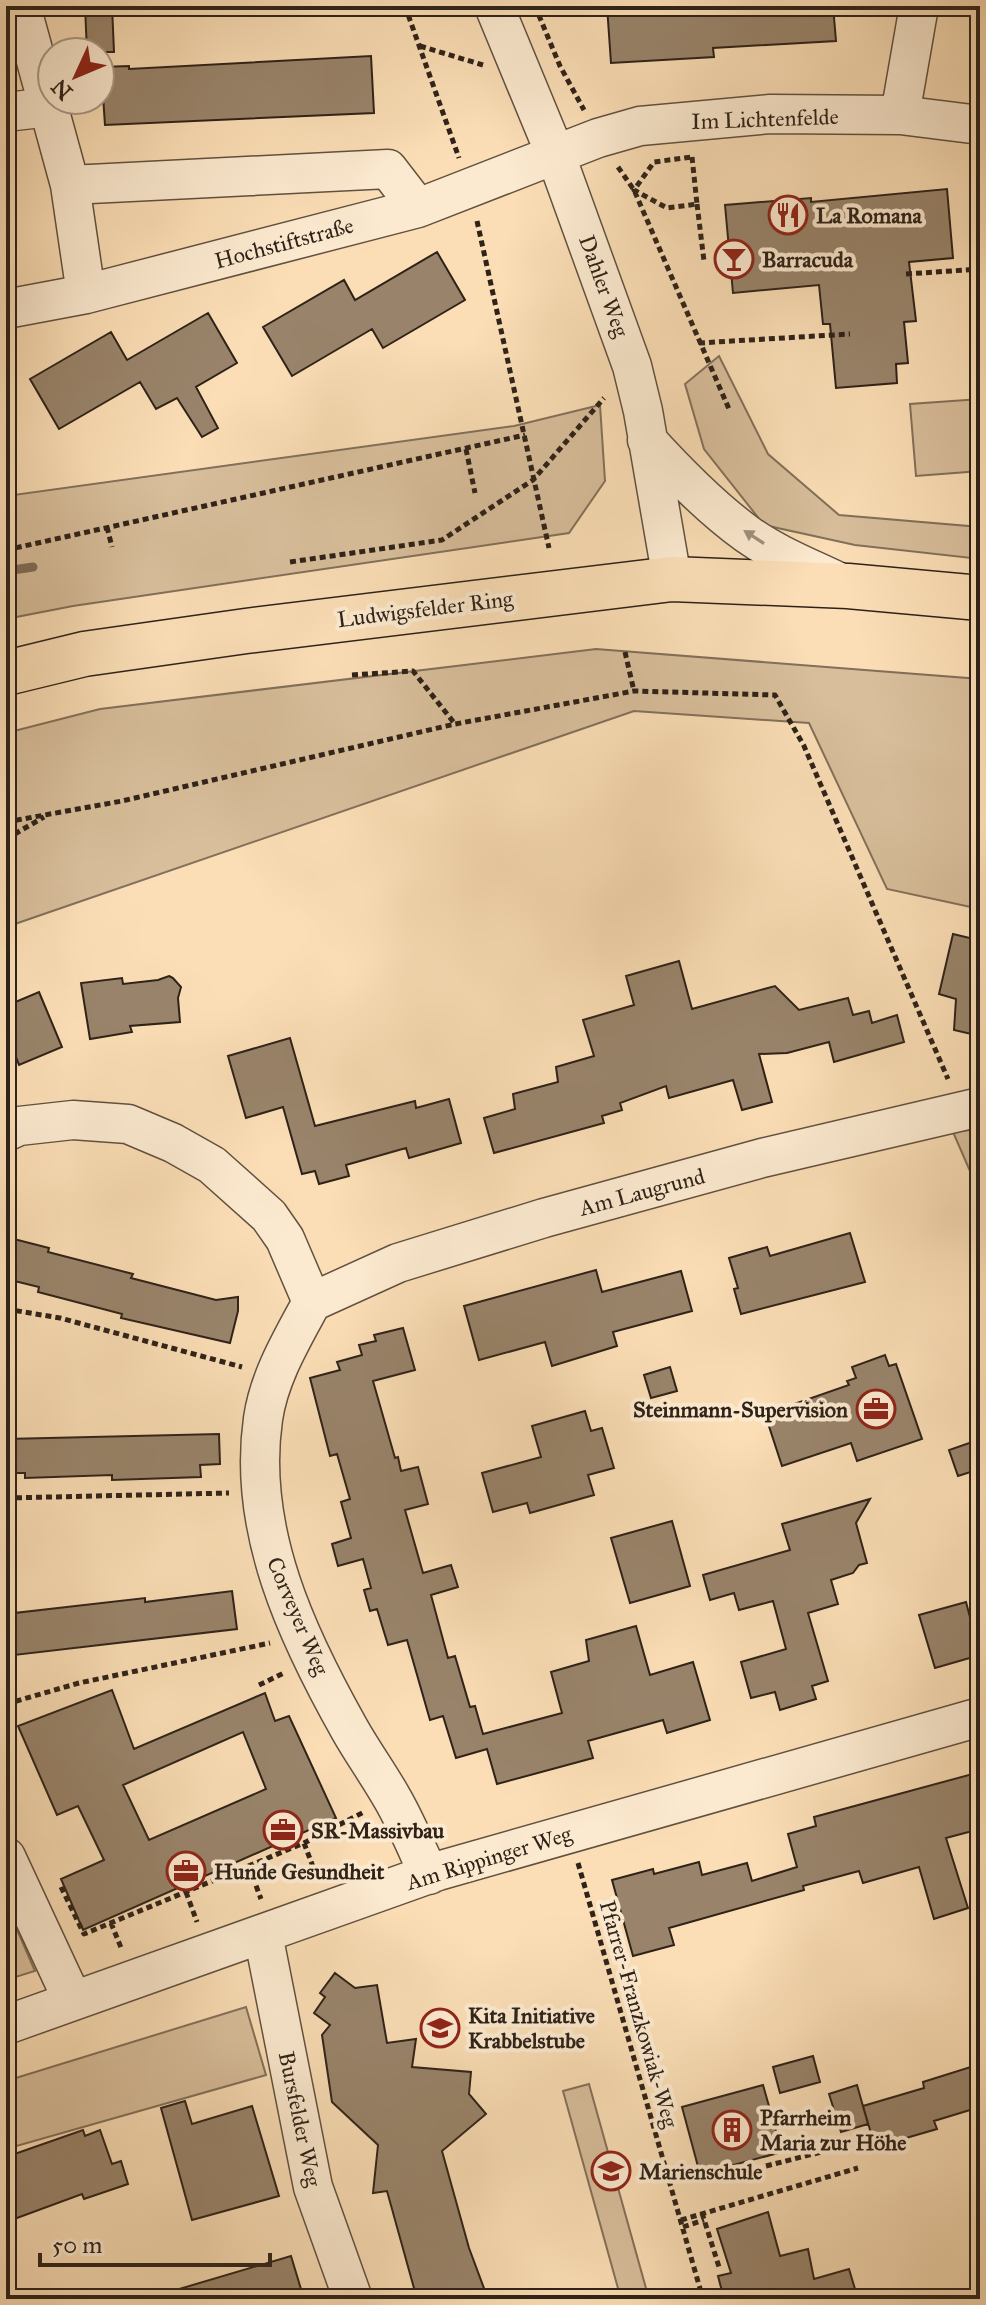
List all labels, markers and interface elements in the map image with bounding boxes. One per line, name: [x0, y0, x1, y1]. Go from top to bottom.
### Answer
north arrow: [36, 36, 116, 116]
text: N: [46, 73, 78, 106]
street label: Im Lichtenfelde: [691, 103, 839, 135]
restaurant icon: La Romana: [767, 194, 809, 236]
place label: La Romana: [816, 202, 922, 229]
street label: Hochstiftstraße: [212, 212, 356, 274]
street label: Dahler Weg: [573, 231, 635, 341]
bar icon: Barracuda: [713, 238, 755, 280]
place label: Barracuda: [762, 246, 854, 273]
one-way arrow: [743, 530, 764, 545]
street label: Ludwigsfelder Ring: [336, 585, 515, 633]
street label: Am Laugrund: [575, 1162, 708, 1222]
office icon: Steinmann-Supervision: [855, 1388, 897, 1430]
place label: Steinmann-Supervision: [633, 1396, 848, 1423]
street label: Corveyer Weg: [261, 1553, 335, 1680]
office icon: SR-Massivbau: [262, 1809, 304, 1851]
place label: SR-Massivbau: [311, 1817, 445, 1844]
street label: Am Rippinger Weg: [402, 1820, 576, 1896]
office icon: Hunde Gesundheit: [165, 1850, 207, 1892]
place label: Hunde Gesundheit: [214, 1858, 385, 1885]
street label: Pfarrer-Franzkowiak-Weg: [594, 1897, 685, 2131]
place label: Kita Initiative Krabbelstube: [468, 2002, 595, 2054]
school or university icon: Kita Initiative Krabbelstube: [419, 2007, 461, 2049]
street label: Bursfelder Weg: [273, 2049, 328, 2190]
place label: Pfarrheim Maria zur Höhe: [760, 2104, 906, 2156]
building icon: Pfarrheim Maria zur Höhe: [711, 2109, 753, 2151]
school or university icon: Marienschule: [590, 2150, 632, 2192]
place label: Marienschule: [639, 2158, 762, 2185]
scale bar: [40, 2217, 270, 2267]
text: 50 m: [52, 2230, 102, 2260]

